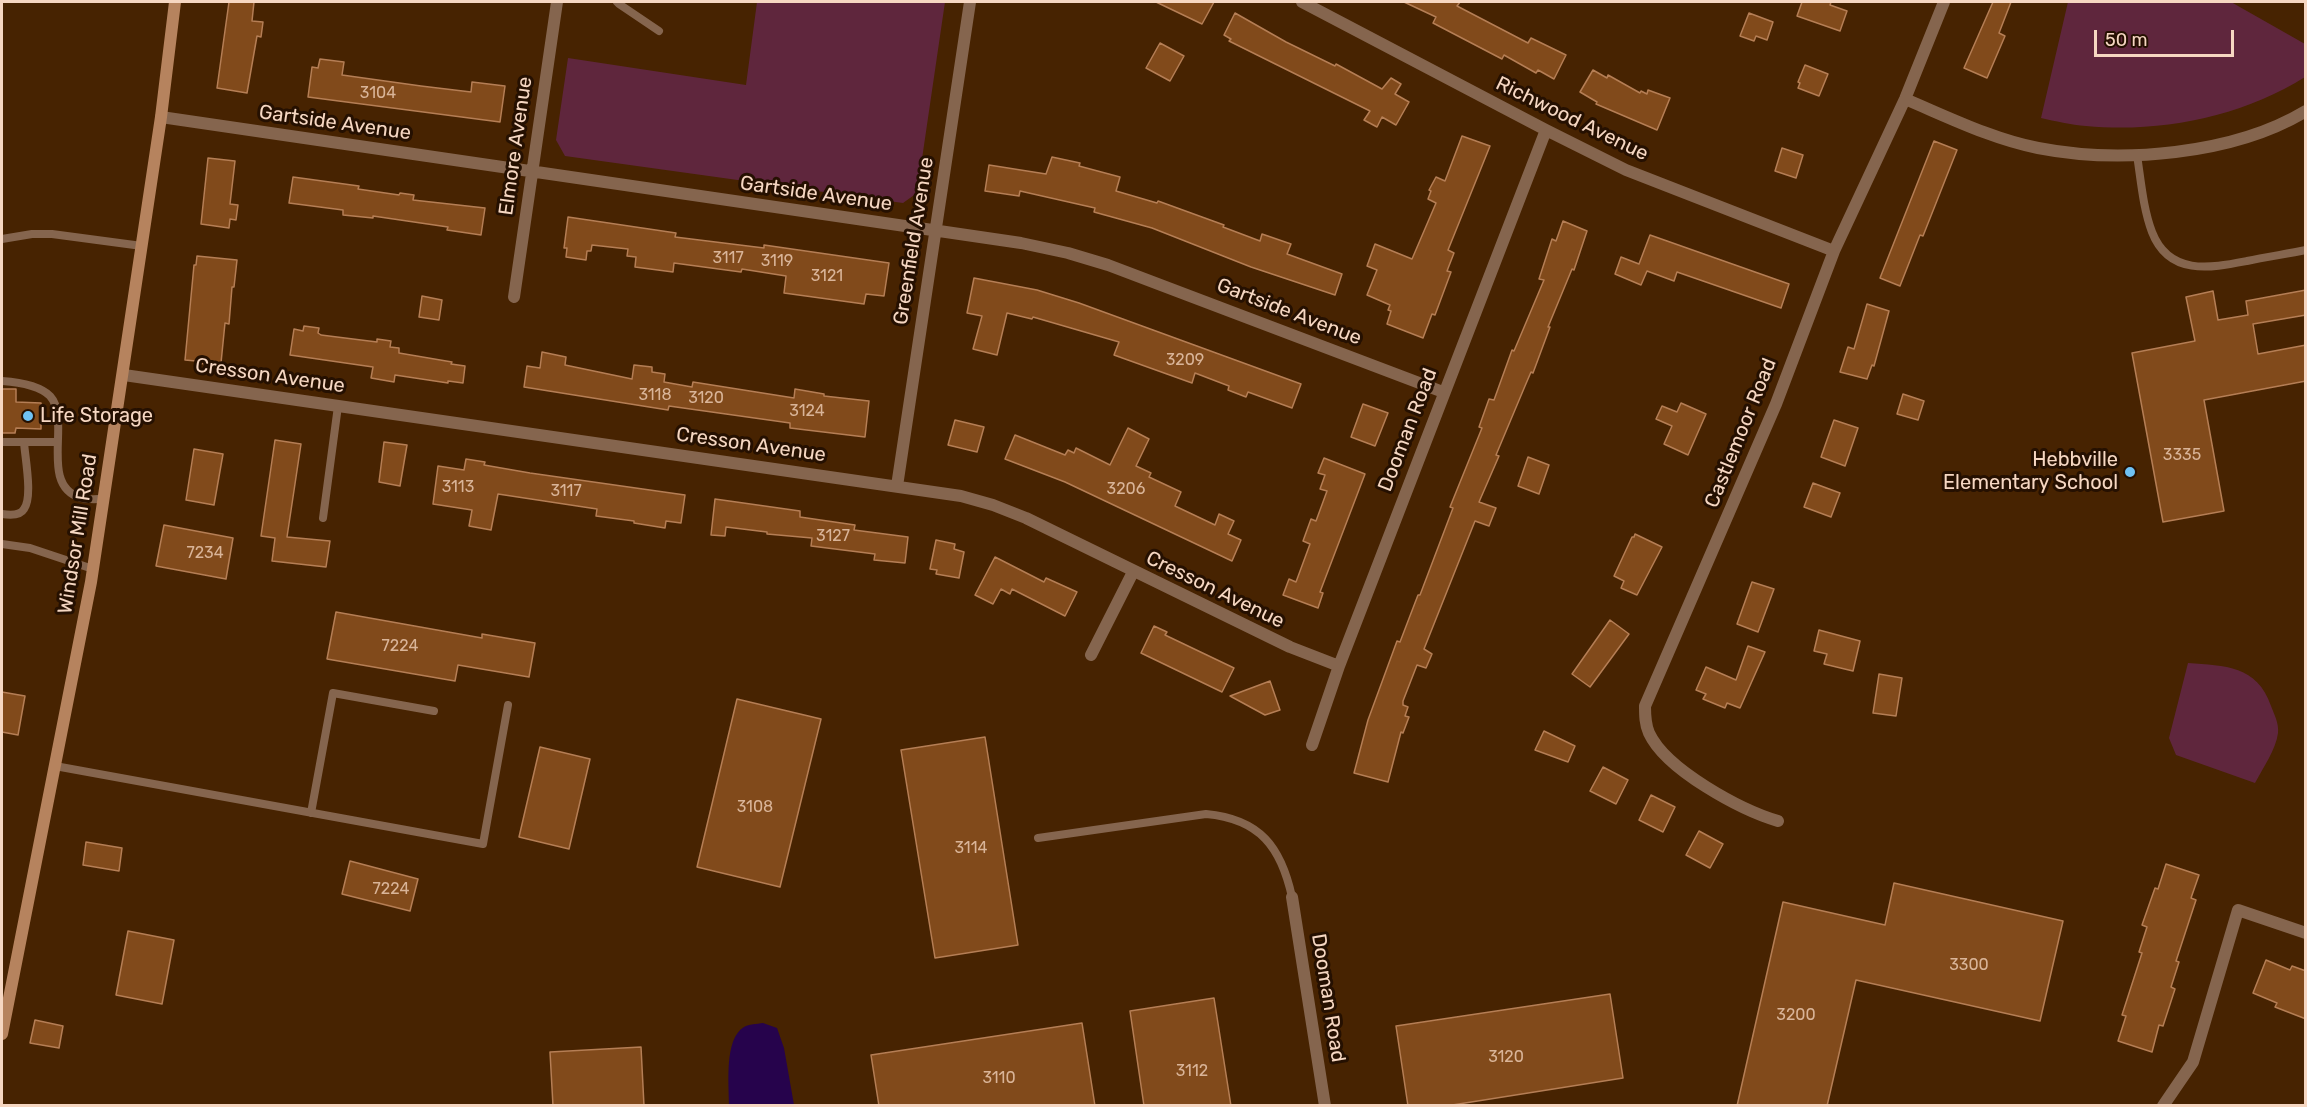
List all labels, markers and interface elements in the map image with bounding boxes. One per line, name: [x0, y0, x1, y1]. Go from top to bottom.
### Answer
scale bar: [2097, 18, 2236, 56]
text: 50 m: [2105, 29, 2148, 51]
street label: Richwood Avenue: [1492, 72, 1652, 166]
street label: Elmore Avenue: [494, 75, 538, 217]
house number: 3104: [360, 83, 396, 103]
street label: Gartside Avenue: [257, 100, 413, 146]
street label: Greenfield Avenue: [889, 156, 939, 326]
street label: Gartside Avenue: [738, 171, 894, 217]
house number: 3117: [712, 248, 744, 268]
house number: 3119: [761, 251, 793, 271]
house number: 3121: [811, 266, 843, 286]
street label: Gartside Avenue: [1213, 273, 1365, 351]
house number: 3209: [1166, 350, 1204, 370]
street label: Cresson Avenue: [194, 354, 346, 398]
street label: Castlemoor Road: [1700, 355, 1782, 511]
street label: Dooman Road: [1374, 365, 1442, 495]
house number: 3118: [638, 385, 672, 405]
house number: 3120: [688, 388, 724, 408]
house number: 3124: [789, 401, 825, 421]
place label: Life Storage: [40, 404, 153, 428]
marker: Life Storage: [21, 409, 35, 423]
street label: Cresson Avenue: [675, 423, 827, 467]
house number: 3335: [2163, 445, 2201, 465]
place label: Hebbville Elementary School: [1943, 448, 2118, 495]
street label: Windsor Mill Road: [53, 452, 103, 616]
marker: Hebbville Elementary School: [2123, 465, 2137, 479]
house number: 3113: [442, 477, 474, 497]
house number: 3206: [1107, 479, 1145, 499]
house number: 3117: [550, 481, 582, 501]
house number: 3127: [816, 526, 850, 546]
house number: 7234: [186, 543, 224, 563]
street label: Cresson Avenue: [1142, 546, 1288, 634]
house number: 7224: [382, 636, 418, 656]
house number: 3108: [737, 797, 773, 817]
house number: 3114: [955, 838, 987, 858]
house number: 7224: [373, 879, 409, 899]
street label: Dooman Road: [1306, 932, 1350, 1064]
house number: 3300: [1949, 955, 1989, 975]
house number: 3200: [1776, 1005, 1816, 1025]
house number: 3120: [1488, 1047, 1524, 1067]
house number: 3112: [1176, 1061, 1208, 1081]
house number: 3110: [982, 1068, 1016, 1088]

